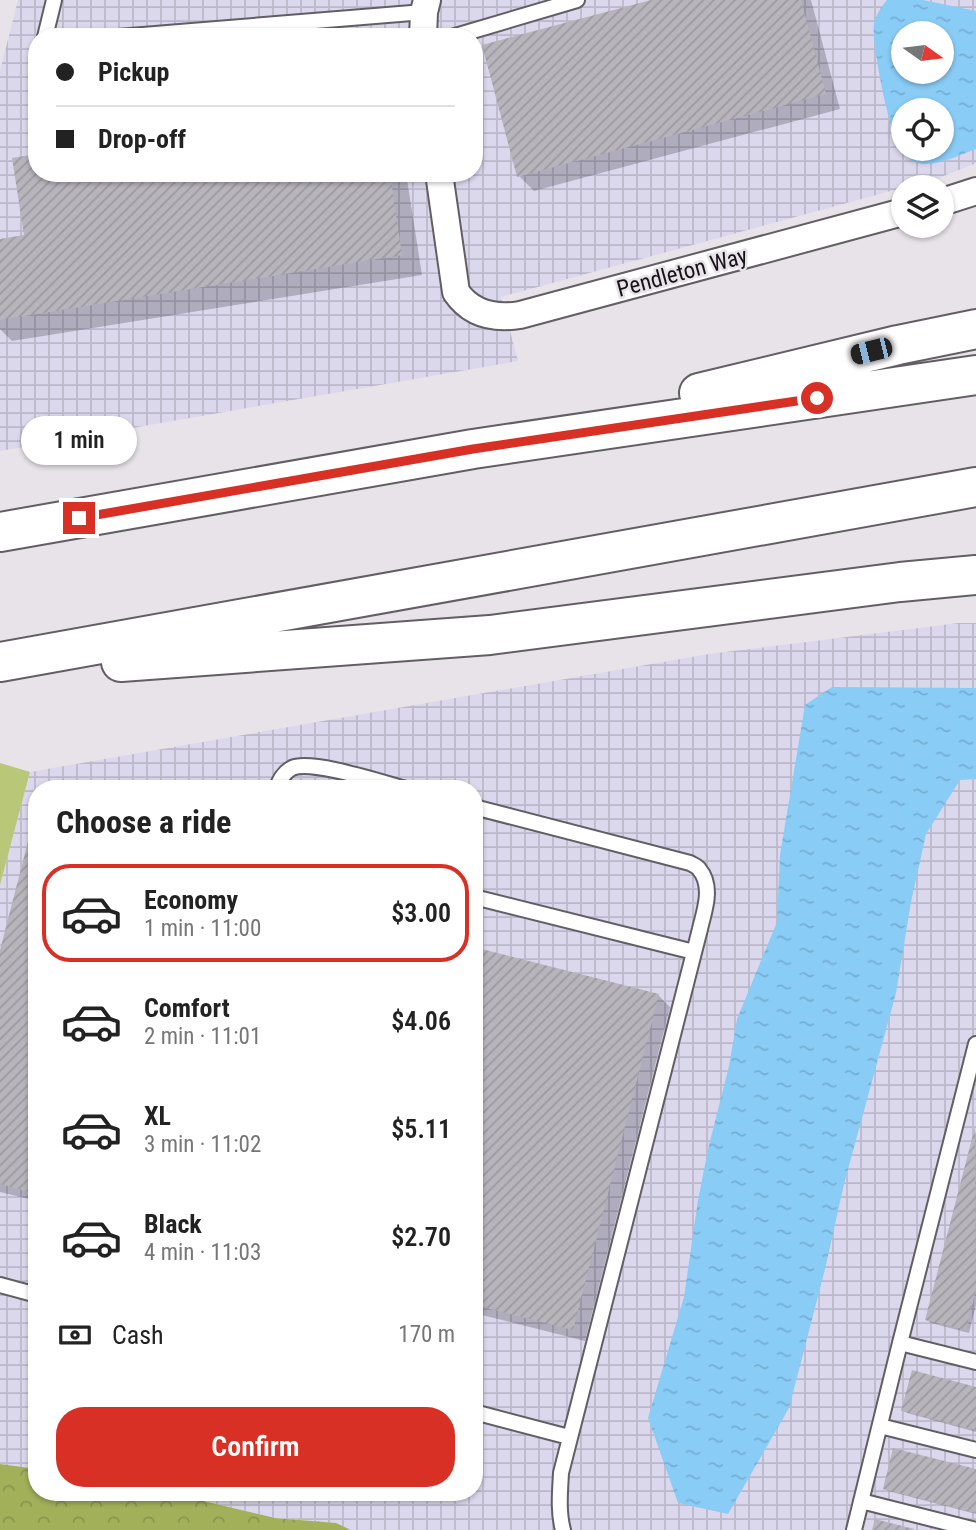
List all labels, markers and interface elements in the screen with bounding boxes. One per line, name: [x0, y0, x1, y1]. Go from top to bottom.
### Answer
north arrow: [891, 21, 954, 84]
map controls: [891, 21, 954, 238]
text: Pickup: [98, 57, 169, 87]
button: locate: [891, 98, 954, 161]
text: Drop-off: [98, 124, 186, 154]
button: layers: [891, 175, 954, 238]
street label: Pendleton Way: [614, 242, 751, 303]
car: [849, 336, 894, 366]
route start: [801, 382, 833, 414]
callout: 1 min: [21, 416, 137, 466]
text: 1 min: [54, 427, 104, 454]
route end: [63, 502, 95, 534]
text: Choose a ride: [56, 803, 231, 841]
icon: car: [60, 882, 123, 945]
text: Economy: [144, 885, 238, 915]
text: $3.00: [391, 898, 451, 928]
text: 1 min · 11:00: [144, 915, 261, 942]
icon: car: [60, 990, 123, 1053]
text: Comfort: [144, 993, 230, 1023]
text: $4.06: [391, 1006, 451, 1036]
text: 2 min · 11:01: [144, 1023, 261, 1050]
icon: car: [60, 1098, 123, 1161]
text: XL: [144, 1101, 171, 1131]
text: $5.11: [391, 1114, 451, 1144]
text: 3 min · 11:02: [144, 1131, 261, 1158]
icon: car: [60, 1206, 123, 1269]
text: Black: [144, 1209, 202, 1239]
text: $2.70: [391, 1222, 451, 1252]
text: 4 min · 11:03: [144, 1239, 261, 1266]
icon: cash: [56, 1316, 94, 1354]
text: Cash: [112, 1320, 164, 1350]
text: 170 m: [398, 1321, 455, 1348]
button: Confirm: [56, 1407, 455, 1487]

